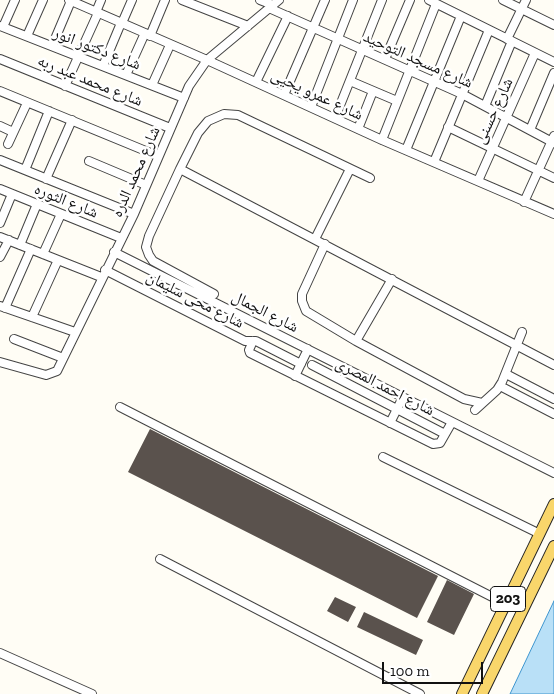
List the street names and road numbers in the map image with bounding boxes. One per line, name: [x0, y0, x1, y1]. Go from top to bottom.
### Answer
street label: شارع دكتور انور: [51, 24, 143, 74]
street label: شارع مسجد التوحيد: [360, 27, 476, 93]
street label: شارع محمد عبد ربه: [35, 51, 145, 111]
street label: شارع عمرو يحيى: [268, 65, 366, 125]
street label: شارع حسنى: [470, 75, 518, 147]
street label: شارع محمد الدره: [107, 124, 165, 220]
street label: شارع الثوره: [31, 180, 101, 222]
street label: شارع محى سليمان: [143, 267, 247, 333]
street label: شارع الجمال: [229, 287, 301, 337]
street label: شارع احمد المصرى: [332, 354, 438, 420]
road number: 203: [490, 586, 526, 612]

